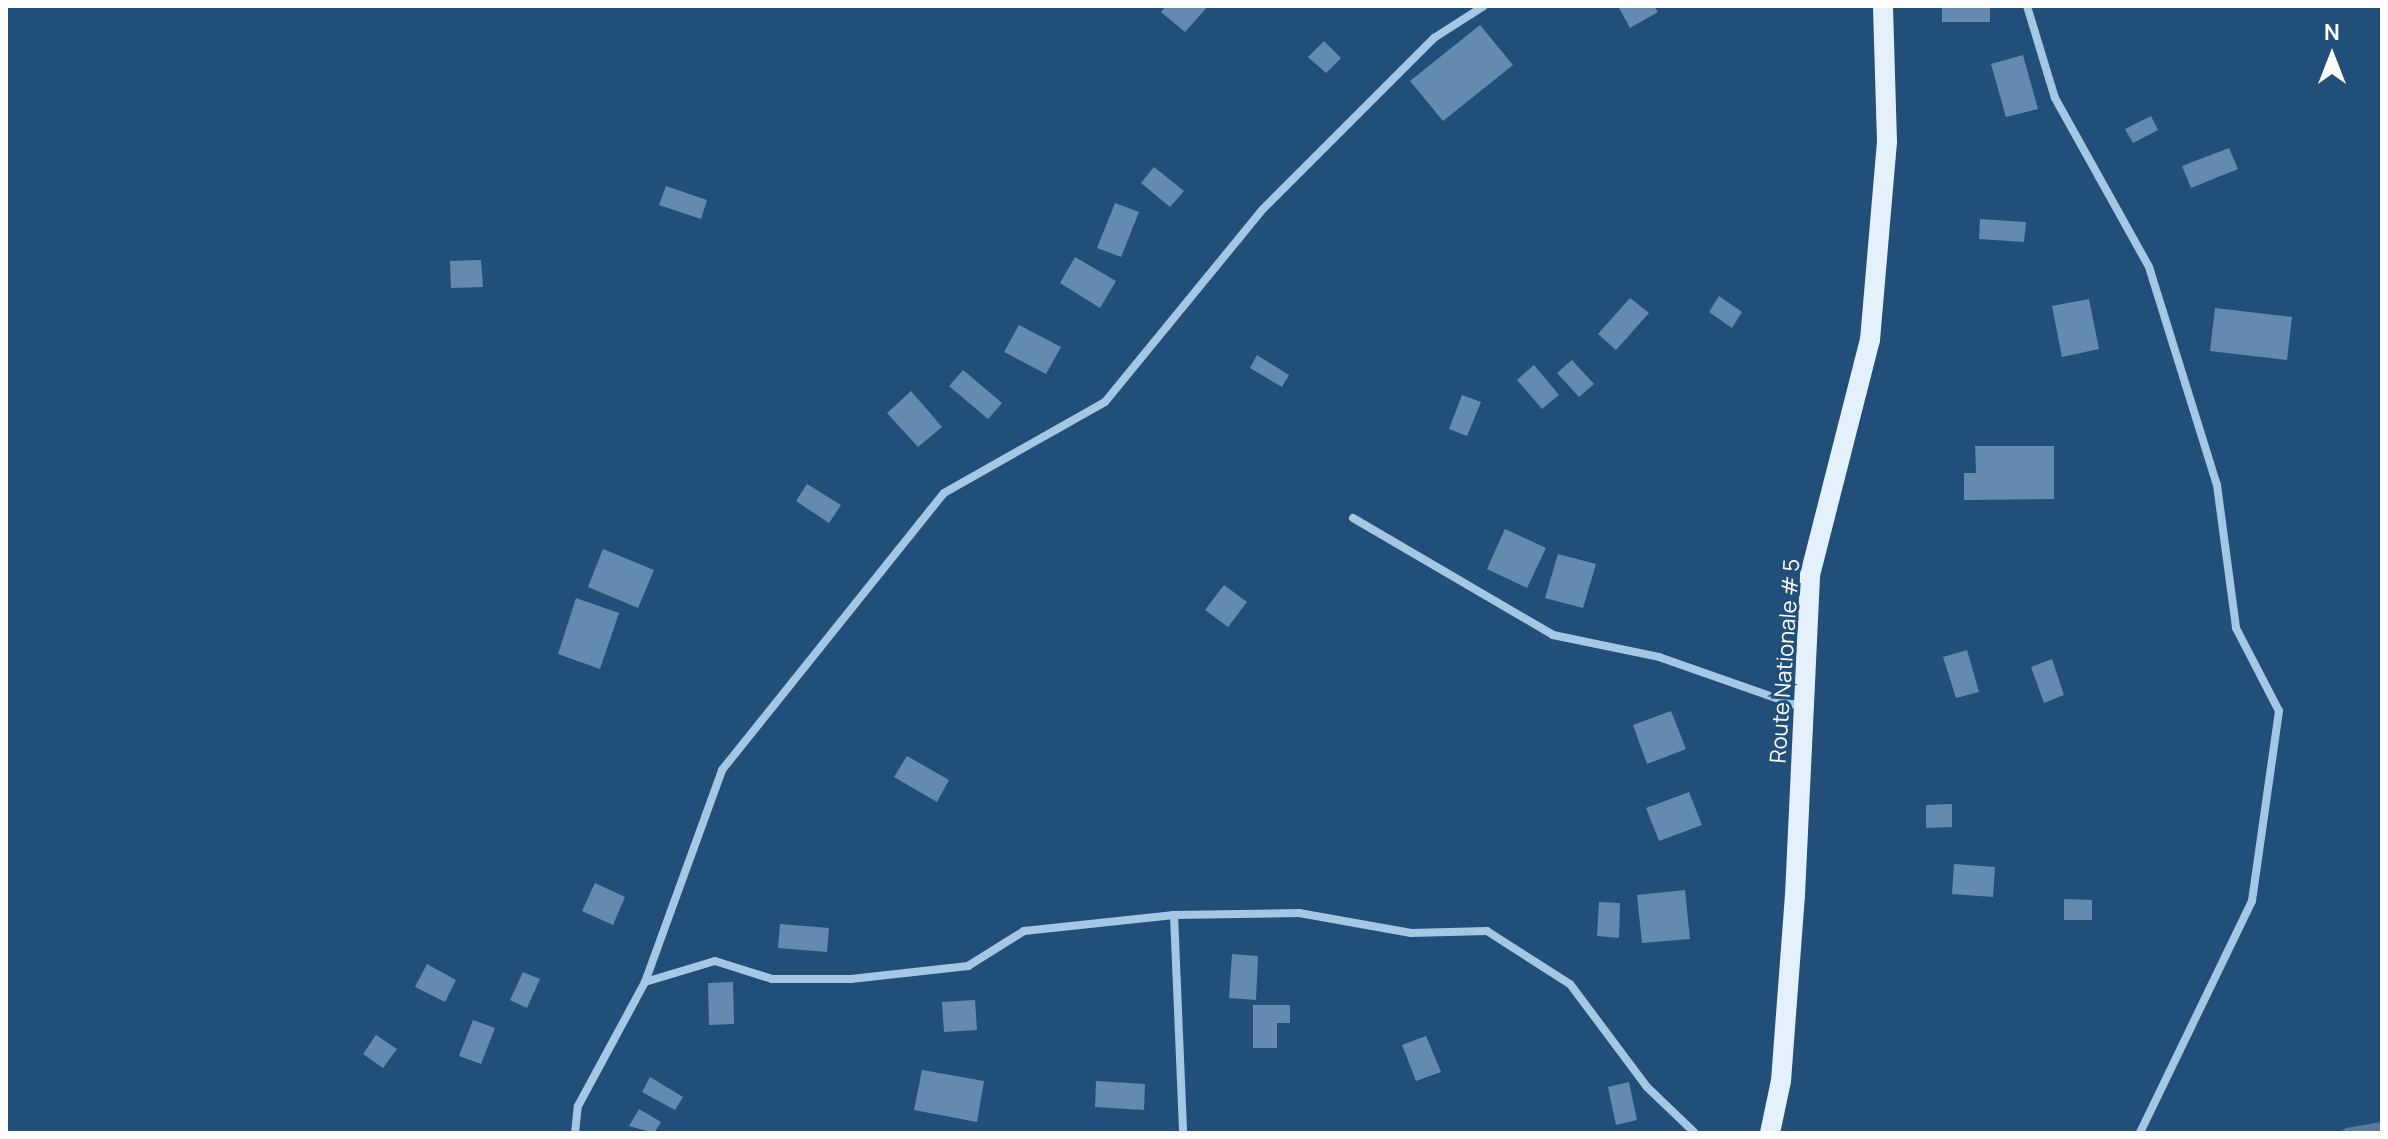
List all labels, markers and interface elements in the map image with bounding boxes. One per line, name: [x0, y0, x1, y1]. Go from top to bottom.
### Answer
north arrow: [2292, 16, 2372, 96]
text: N: [2324, 17, 2340, 47]
street label: Route Nationale # 5: [1765, 558, 1805, 764]

